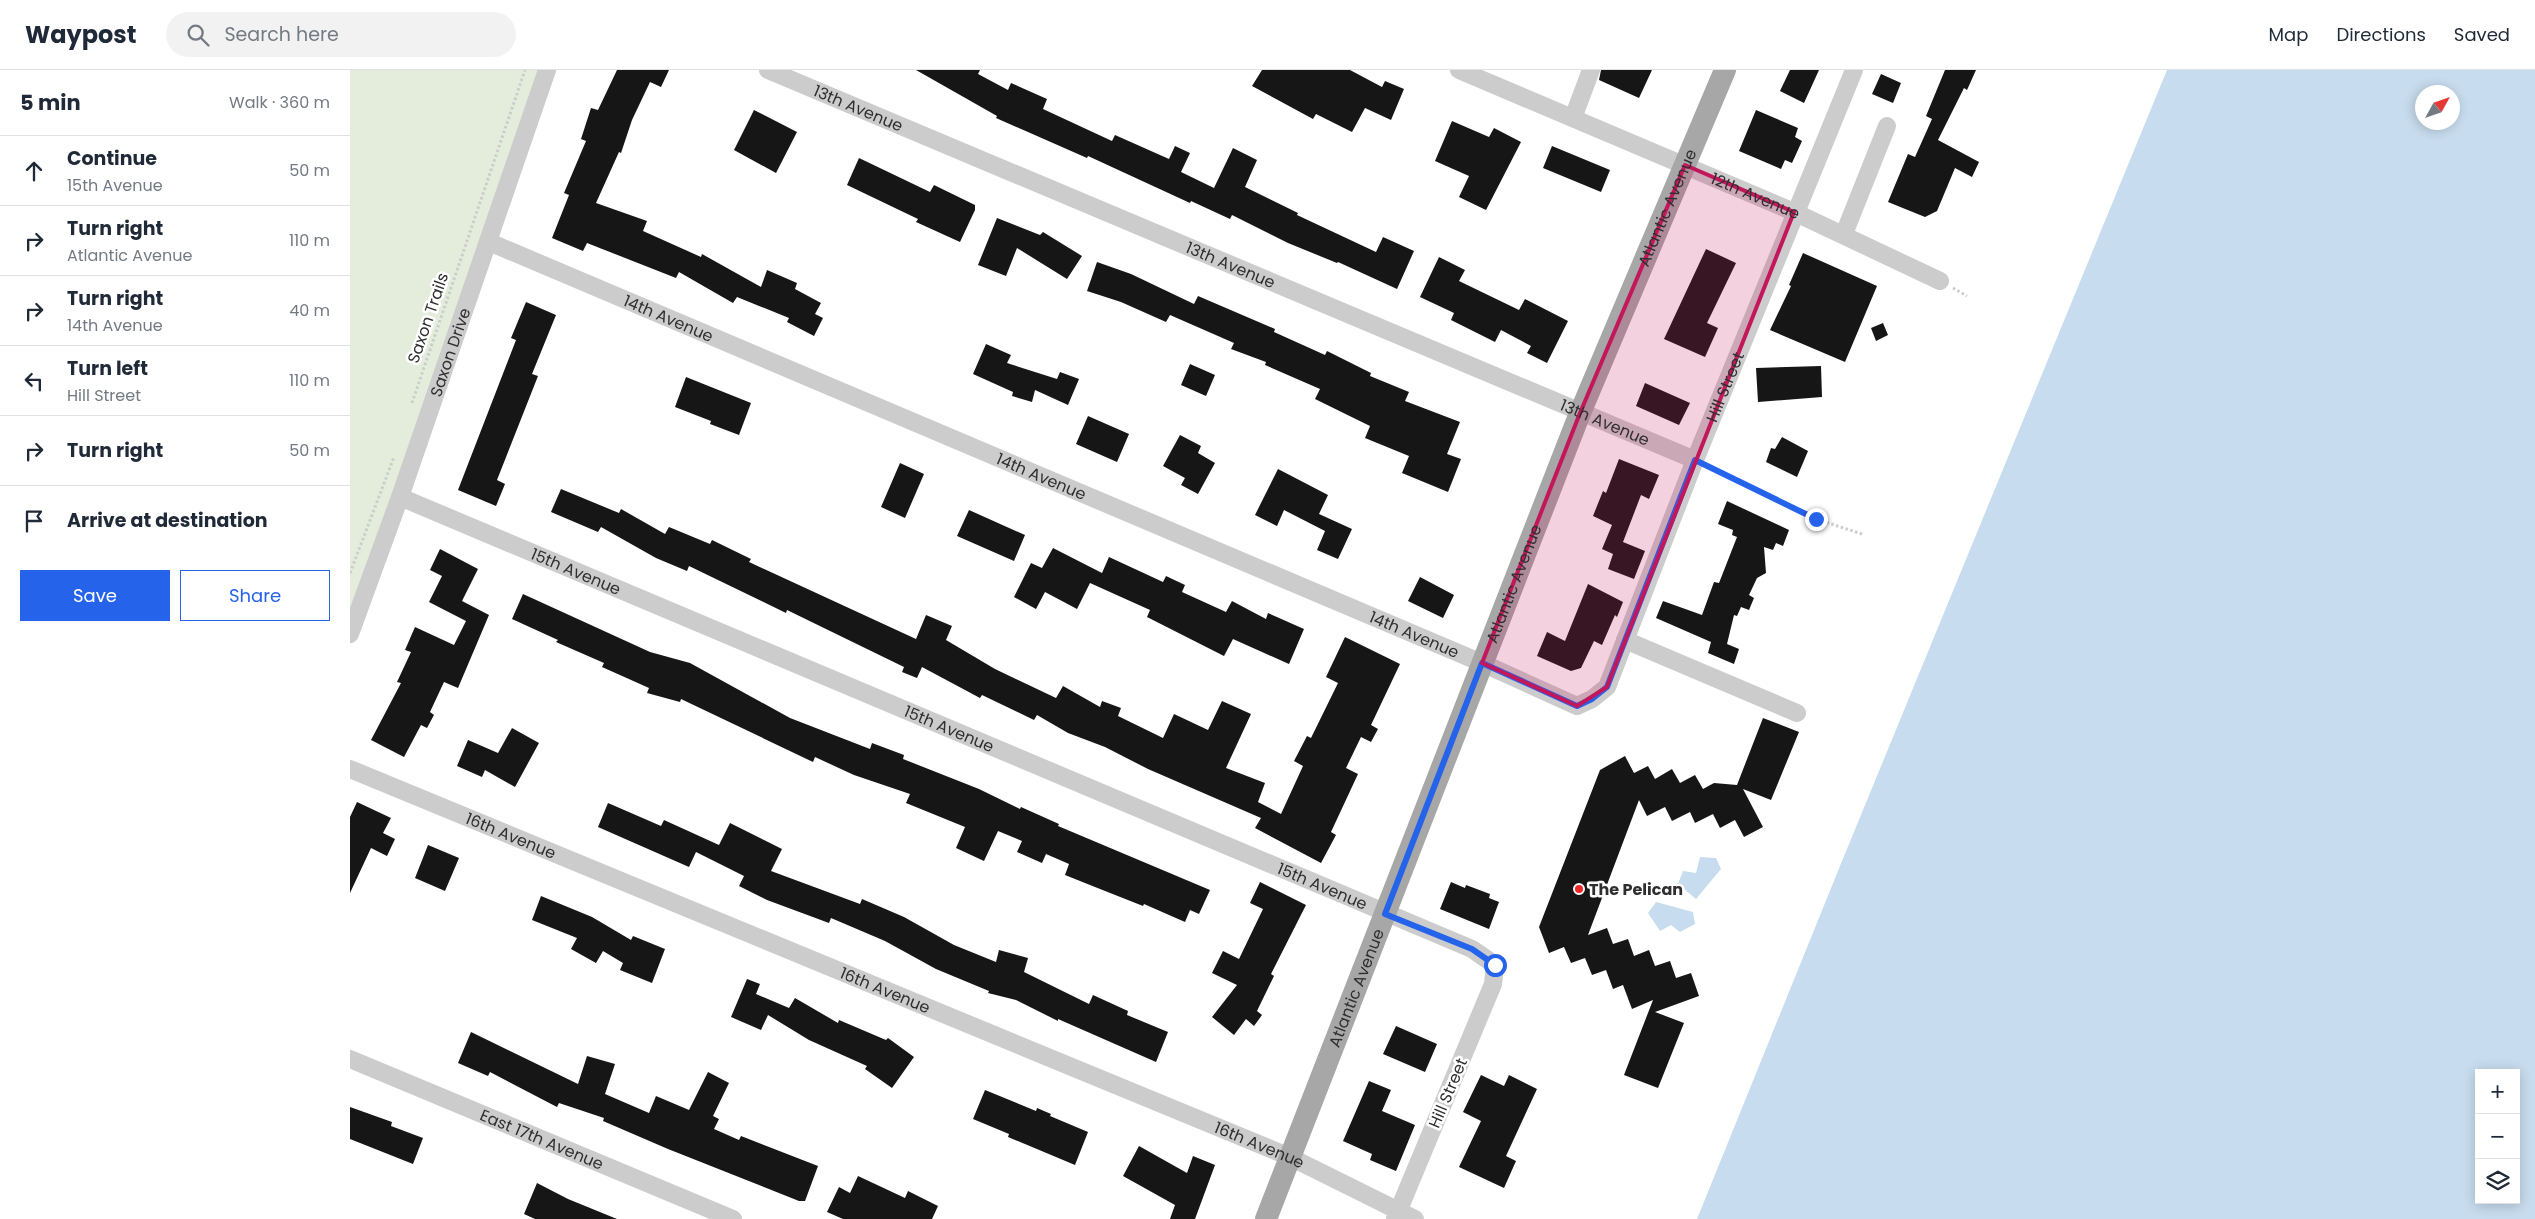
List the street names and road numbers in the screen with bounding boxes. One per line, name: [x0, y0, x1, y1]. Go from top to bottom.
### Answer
street label: 13th Avenue: [810, 79, 907, 137]
street label: Atlantic Avenue: [1632, 145, 1702, 270]
street label: 12th Avenue: [1707, 167, 1804, 225]
street label: 13th Avenue: [1182, 236, 1279, 294]
street label: Saxon Trails: [402, 270, 454, 366]
street label: 14th Avenue: [620, 289, 717, 347]
street label: Saxon Drive: [424, 304, 476, 400]
street label: Hill Street: [1700, 348, 1749, 426]
street label: 13th Avenue: [1557, 393, 1653, 451]
street label: 14th Avenue: [993, 447, 1090, 505]
street label: Atlantic Avenue: [1480, 521, 1547, 646]
street label: 15th Avenue: [527, 542, 625, 600]
street label: 14th Avenue: [1366, 605, 1463, 664]
street label: 15th Avenue: [901, 699, 998, 758]
street label: 16th Avenue: [462, 806, 560, 864]
street label: 15th Avenue: [1274, 857, 1371, 915]
street label: Atlantic Avenue: [1323, 925, 1390, 1051]
street label: 16th Avenue: [837, 961, 934, 1019]
street label: Hill Street: [1423, 1054, 1473, 1132]
street label: East 17th Avenue: [477, 1103, 607, 1175]
street label: 16th Avenue: [1211, 1116, 1309, 1174]

